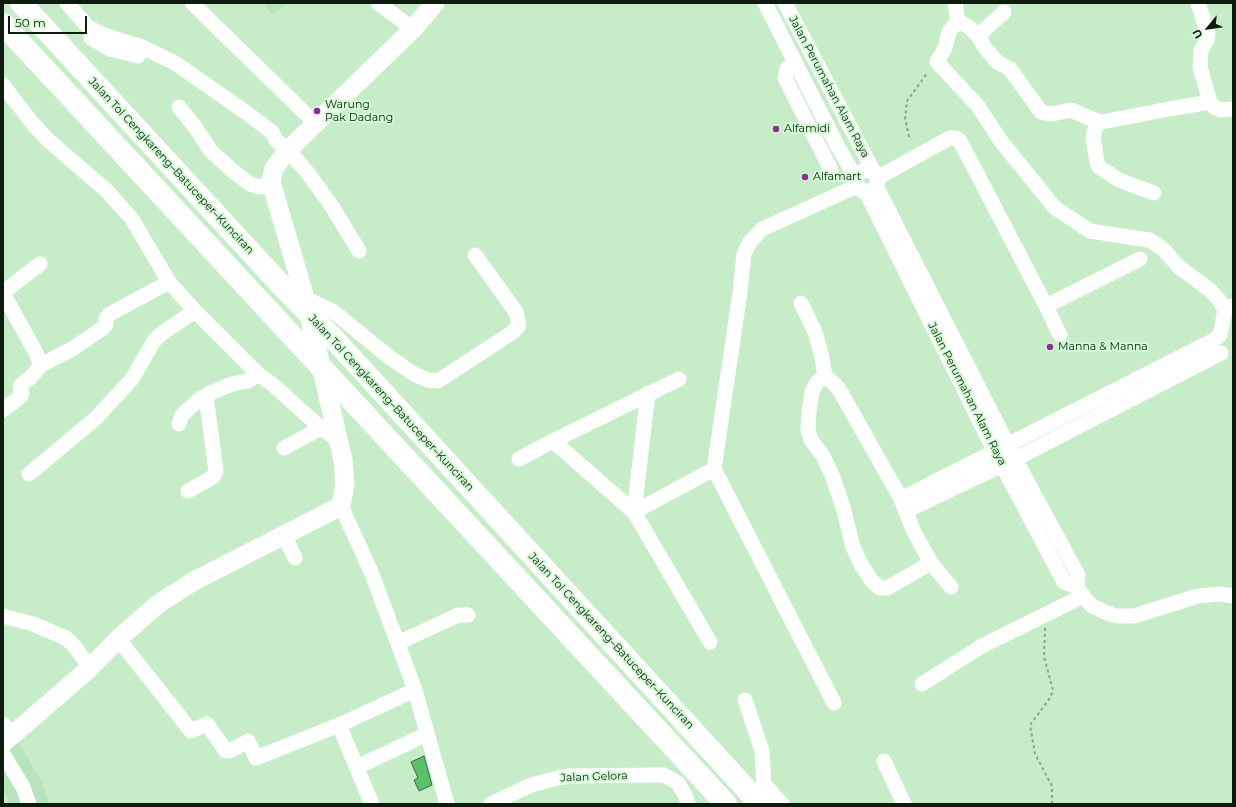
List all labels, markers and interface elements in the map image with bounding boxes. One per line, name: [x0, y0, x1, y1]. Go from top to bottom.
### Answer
scale bar: [10, 8, 89, 34]
north arrow: [1188, 8, 1228, 48]
street label: Jalan Perumahan Alam Raya: [786, 14, 872, 160]
text: 50 m: [15, 15, 46, 30]
text: U: [1189, 27, 1206, 41]
street label: Jalan Tol Cengkareng–Batuceper–Kunciran: [86, 75, 256, 257]
place label: Warung Pak Dadang: [325, 98, 393, 124]
marker: Warung Pak Dadang: [312, 106, 322, 116]
place label: Alfamidi: [784, 122, 830, 136]
marker: Alfamidi: [771, 124, 781, 134]
place label: Alfamart: [813, 170, 861, 184]
marker: Alfamart: [800, 172, 810, 182]
street label: Jalan Tol Cengkareng–Batuceper–Kunciran: [306, 312, 476, 494]
street label: Jalan Perumahan Alam Raya: [925, 320, 1009, 468]
place label: Manna & Manna: [1058, 340, 1148, 354]
marker: Manna & Manna: [1045, 342, 1055, 352]
street label: Jalan Tol Cengkareng–Batuceper–Kunciran: [526, 550, 696, 732]
street label: Jalan Gelora: [560, 769, 628, 785]

